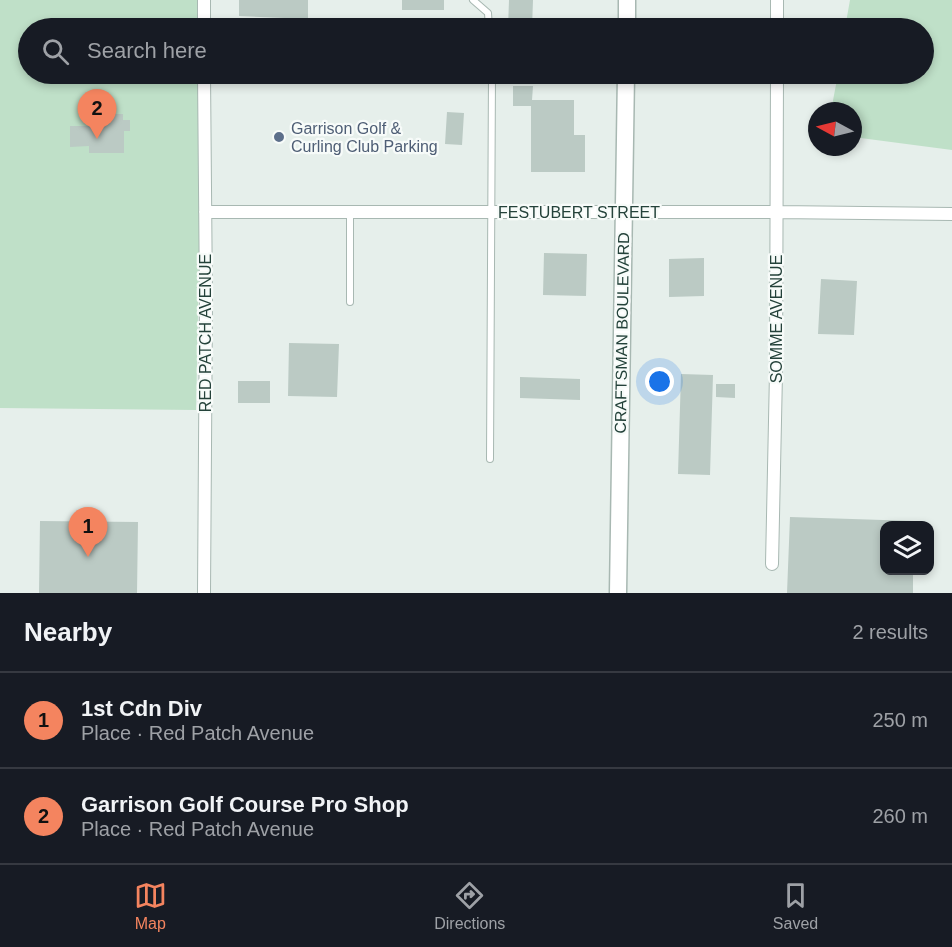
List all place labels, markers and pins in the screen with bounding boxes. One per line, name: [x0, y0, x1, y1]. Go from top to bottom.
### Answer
pin: 2: [78, 90, 116, 139]
place label: Garrison Golf & Curling Club Parking: [291, 120, 438, 155]
marker: Garrison Golf & Curling Club Parking: [272, 130, 286, 144]
pin: 1: [68, 508, 107, 557]

